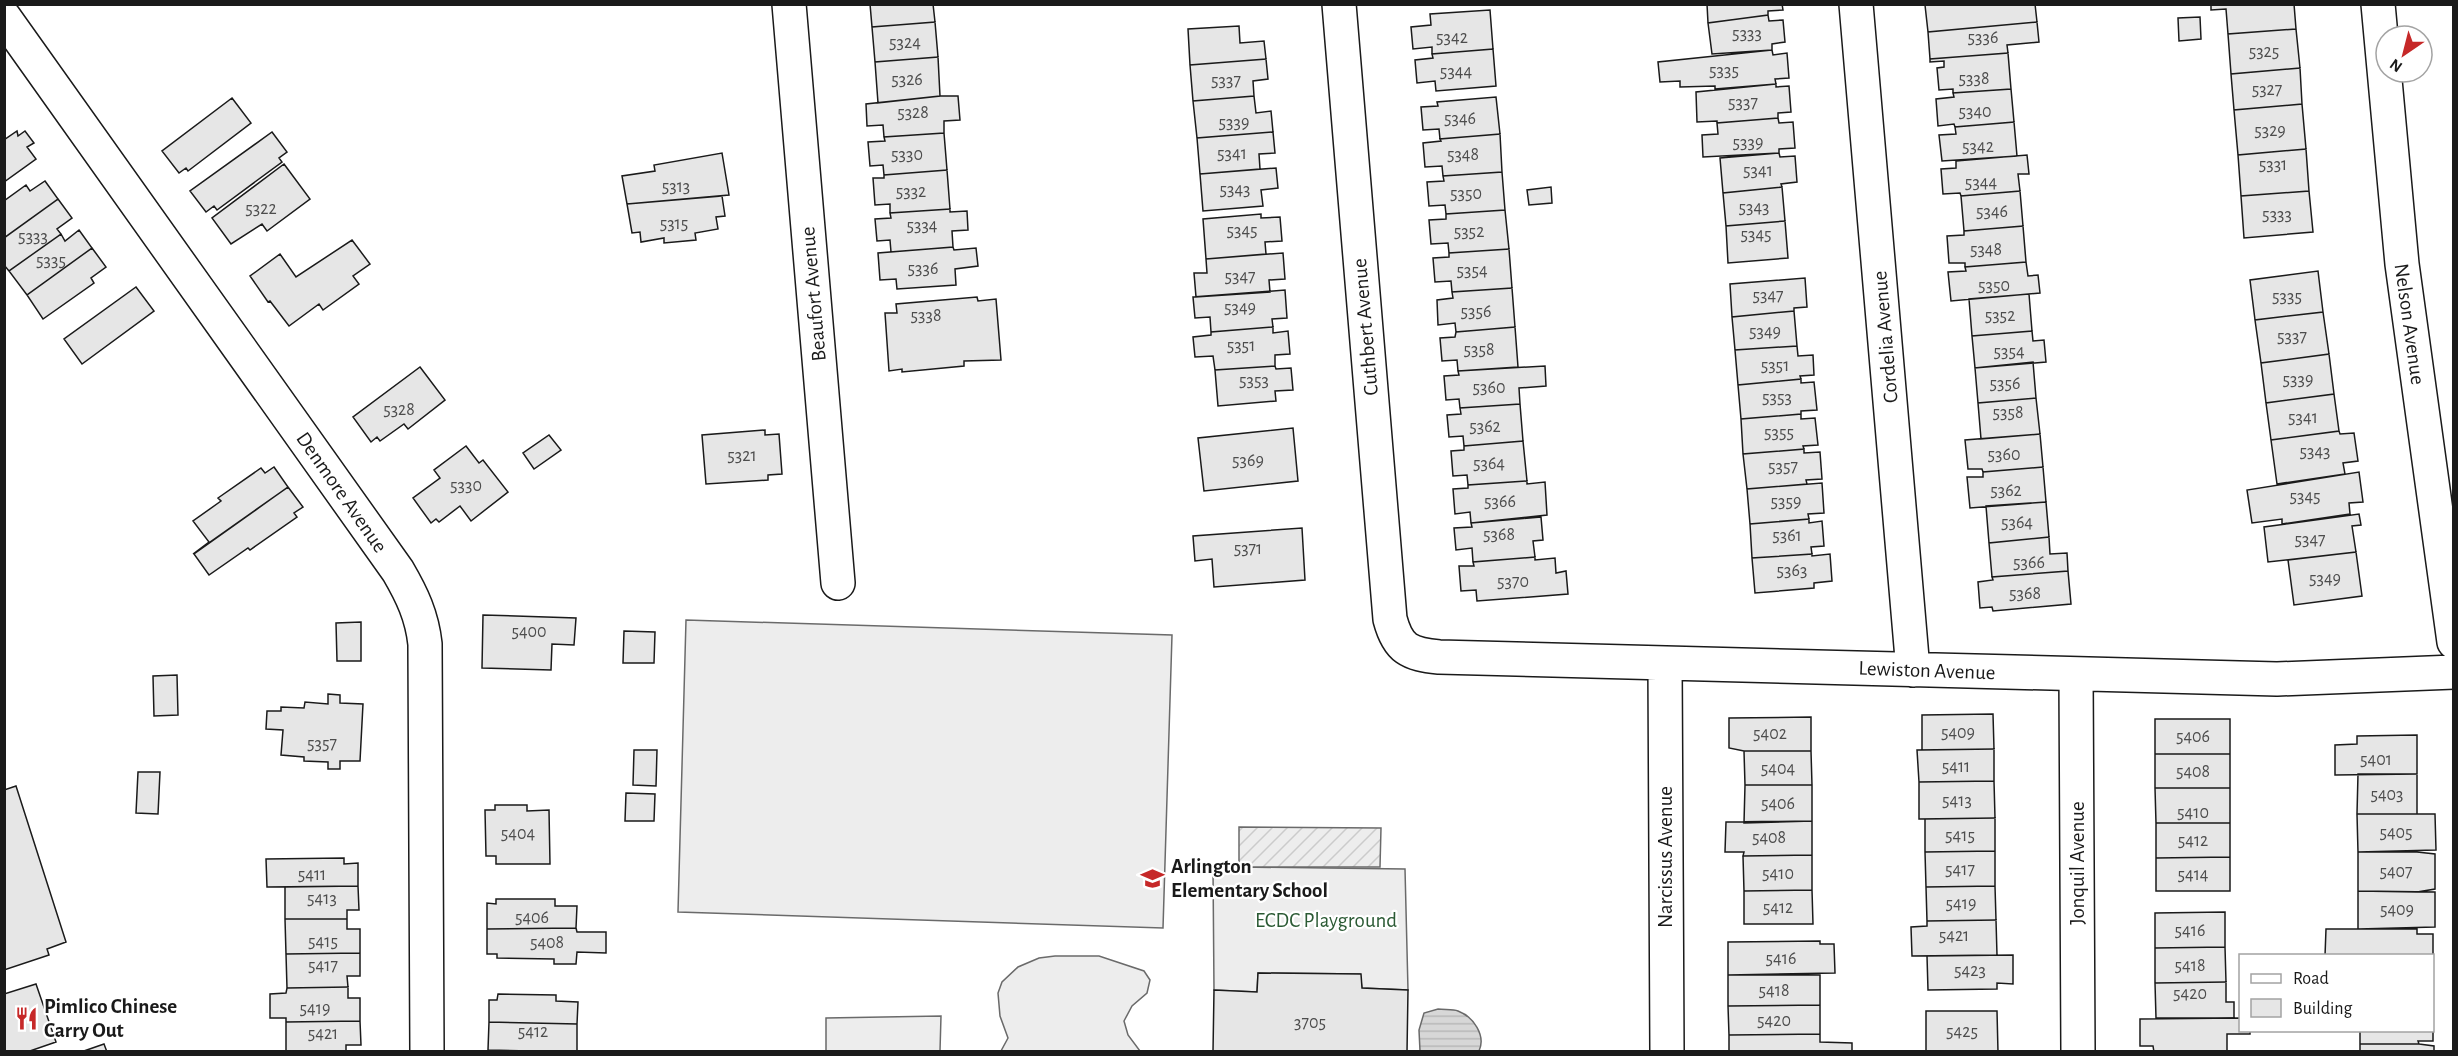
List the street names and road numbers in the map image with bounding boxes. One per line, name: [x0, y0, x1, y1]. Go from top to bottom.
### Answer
street label: Beaufort Avenue: [797, 226, 830, 362]
street label: Cuthbert Avenue: [1349, 257, 1382, 396]
street label: Nelson Avenue: [2391, 262, 2428, 386]
street label: Cordelia Avenue: [1869, 270, 1902, 404]
street label: Denmore Avenue: [292, 428, 391, 556]
street label: Lewiston Avenue: [1858, 658, 1996, 683]
street label: Narcissus Avenue: [1655, 786, 1676, 928]
street label: Jonquil Avenue: [2067, 801, 2088, 925]

